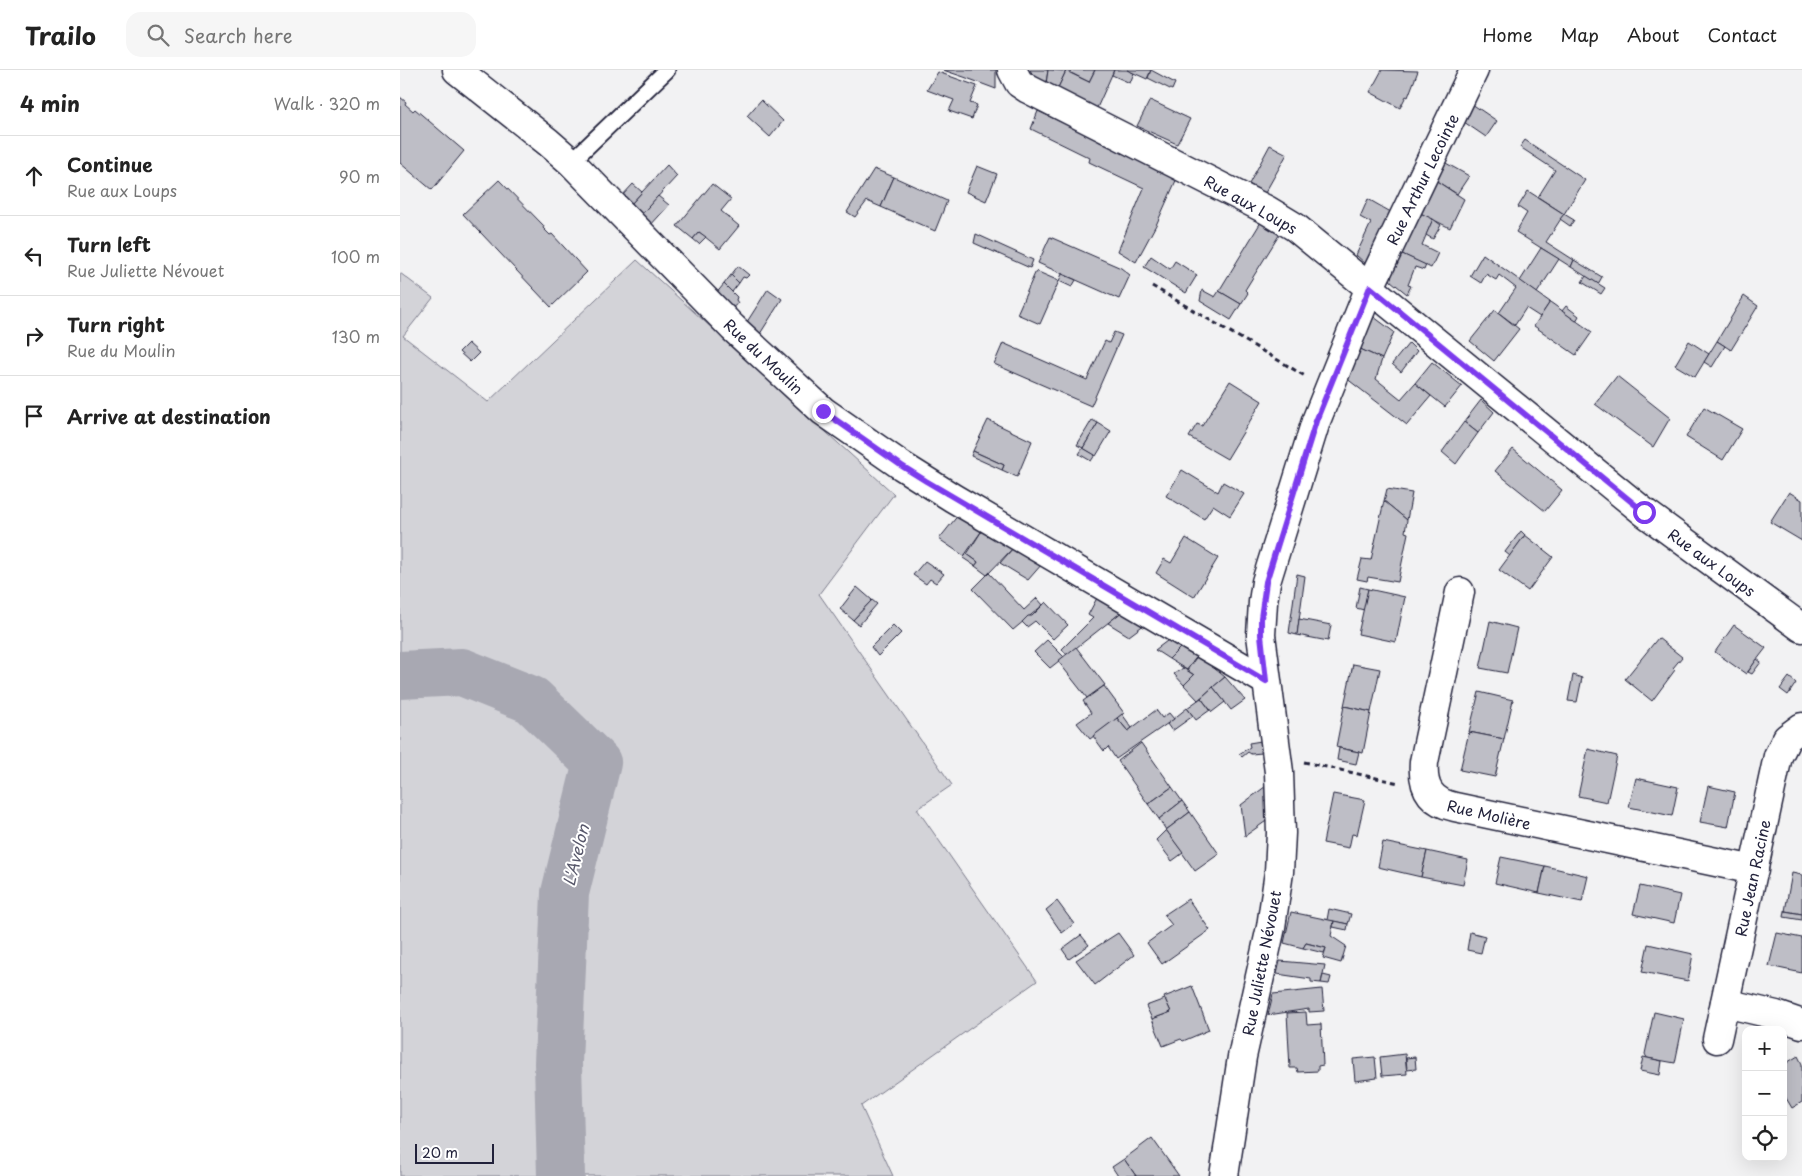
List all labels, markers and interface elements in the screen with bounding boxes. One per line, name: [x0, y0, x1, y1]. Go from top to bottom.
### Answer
search box: [126, 12, 476, 57]
text: Trailo: [25, 17, 96, 53]
icon: search: [144, 21, 172, 49]
text: Search here: [184, 21, 292, 49]
text: Home: [1482, 21, 1532, 48]
text: Map: [1560, 21, 1599, 48]
text: About: [1627, 21, 1679, 48]
text: Contact: [1707, 21, 1777, 48]
text: 4 min: [20, 87, 80, 119]
text: Walk · 320 m: [274, 91, 380, 115]
street label: Rue Arthur Lecointe: [1380, 109, 1464, 249]
text: Continue: [67, 150, 153, 178]
icon: ahead: [20, 162, 48, 190]
text: 90 m: [339, 164, 380, 188]
street label: Rue aux Loups: [1200, 169, 1302, 239]
text: Rue aux Loups: [67, 178, 177, 202]
text: Turn left: [67, 230, 151, 258]
icon: left: [20, 242, 48, 270]
text: 100 m: [331, 244, 380, 268]
text: Rue Juliette Névouet: [67, 258, 224, 282]
text: Turn right: [67, 310, 165, 338]
street label: Rue du Moulin: [719, 313, 809, 399]
icon: right: [20, 322, 48, 350]
text: 130 m: [332, 324, 380, 348]
text: Rue du Moulin: [67, 338, 175, 362]
route end: [812, 400, 835, 423]
icon: arrive: [20, 402, 48, 430]
text: Arrive at destination: [67, 402, 271, 430]
route start: [1633, 501, 1656, 524]
street label: Rue aux Loups: [1663, 522, 1761, 602]
street label: Rue Molière: [1445, 793, 1533, 835]
street label: Rue Jean Racine: [1728, 817, 1776, 939]
water label: L'Avelon: [556, 821, 594, 888]
street label: Rue Juliette Névouet: [1236, 888, 1286, 1038]
map controls: [1742, 1026, 1787, 1161]
button: +: [1742, 1026, 1787, 1071]
button: −: [1742, 1071, 1787, 1116]
button: locate: [1742, 1116, 1787, 1161]
scale bar: [415, 1141, 494, 1164]
text: 20 m: [422, 1142, 458, 1163]

